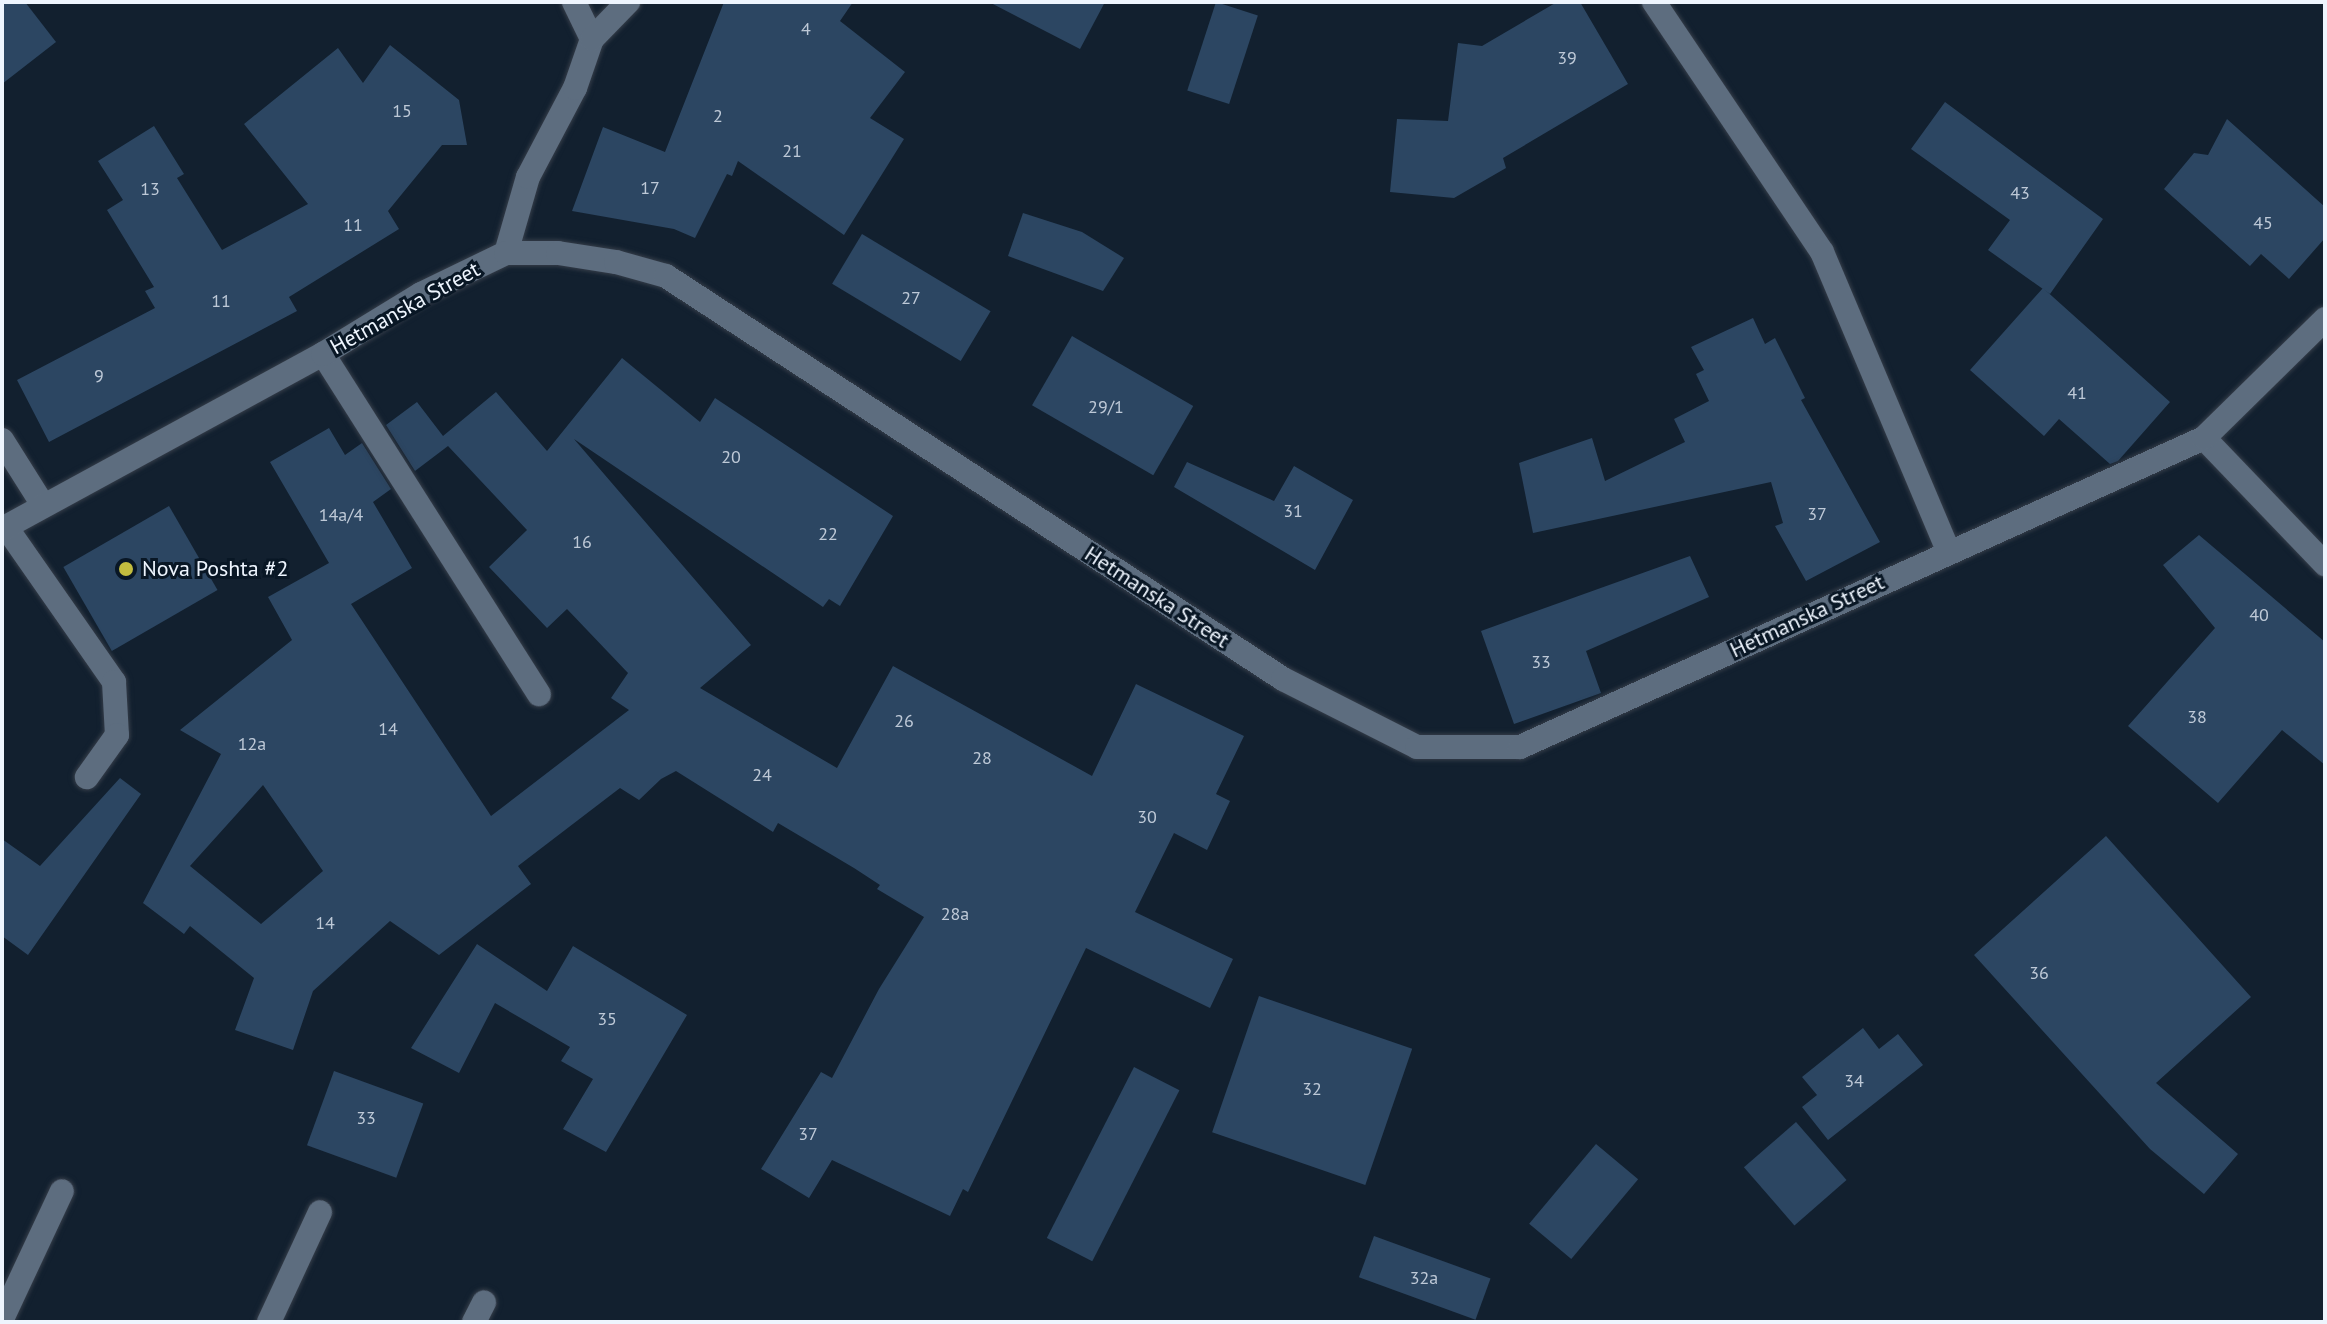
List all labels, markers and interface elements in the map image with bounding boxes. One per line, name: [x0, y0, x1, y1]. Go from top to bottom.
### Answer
house number: 4: [801, 18, 811, 40]
house number: 39: [1557, 47, 1577, 69]
house number: 15: [392, 100, 412, 122]
house number: 2: [713, 105, 723, 127]
house number: 21: [782, 140, 802, 162]
house number: 17: [640, 177, 660, 199]
house number: 13: [140, 178, 160, 200]
house number: 43: [2010, 182, 2030, 204]
house number: 45: [2253, 212, 2273, 234]
house number: 11: [343, 214, 363, 236]
street label: Hetmanska Street: [326, 256, 484, 360]
house number: 27: [901, 287, 921, 309]
house number: 11: [211, 290, 231, 312]
house number: 9: [94, 365, 104, 387]
house number: 41: [2067, 382, 2087, 404]
house number: 29/1: [1088, 396, 1124, 418]
house number: 20: [721, 446, 741, 468]
house number: 31: [1283, 500, 1303, 522]
house number: 37: [1807, 503, 1827, 525]
house number: 14а/4: [319, 504, 363, 526]
house number: 22: [818, 523, 838, 545]
house number: 16: [572, 531, 592, 553]
street label: Hetmanska Street: [1080, 540, 1234, 654]
place label: Nova Poshta #2: [142, 556, 289, 582]
marker: Nova Poshta #2: [117, 560, 135, 578]
street label: Hetmanska Street: [1726, 569, 1888, 663]
house number: 40: [2249, 604, 2269, 626]
house number: 33: [1531, 651, 1551, 673]
house number: 38: [2187, 706, 2207, 728]
house number: 26: [894, 710, 914, 732]
house number: 14: [378, 718, 398, 740]
house number: 12а: [238, 733, 266, 755]
house number: 28: [972, 747, 992, 769]
house number: 24: [752, 764, 772, 786]
house number: 30: [1137, 806, 1157, 828]
house number: 28а: [941, 903, 969, 925]
house number: 14: [315, 912, 335, 934]
house number: 36: [2029, 962, 2049, 984]
house number: 35: [597, 1008, 617, 1030]
house number: 34: [1844, 1070, 1864, 1092]
house number: 32: [1302, 1078, 1322, 1100]
house number: 33: [356, 1107, 376, 1129]
house number: 37: [798, 1123, 818, 1145]
house number: 32а: [1410, 1267, 1438, 1289]

